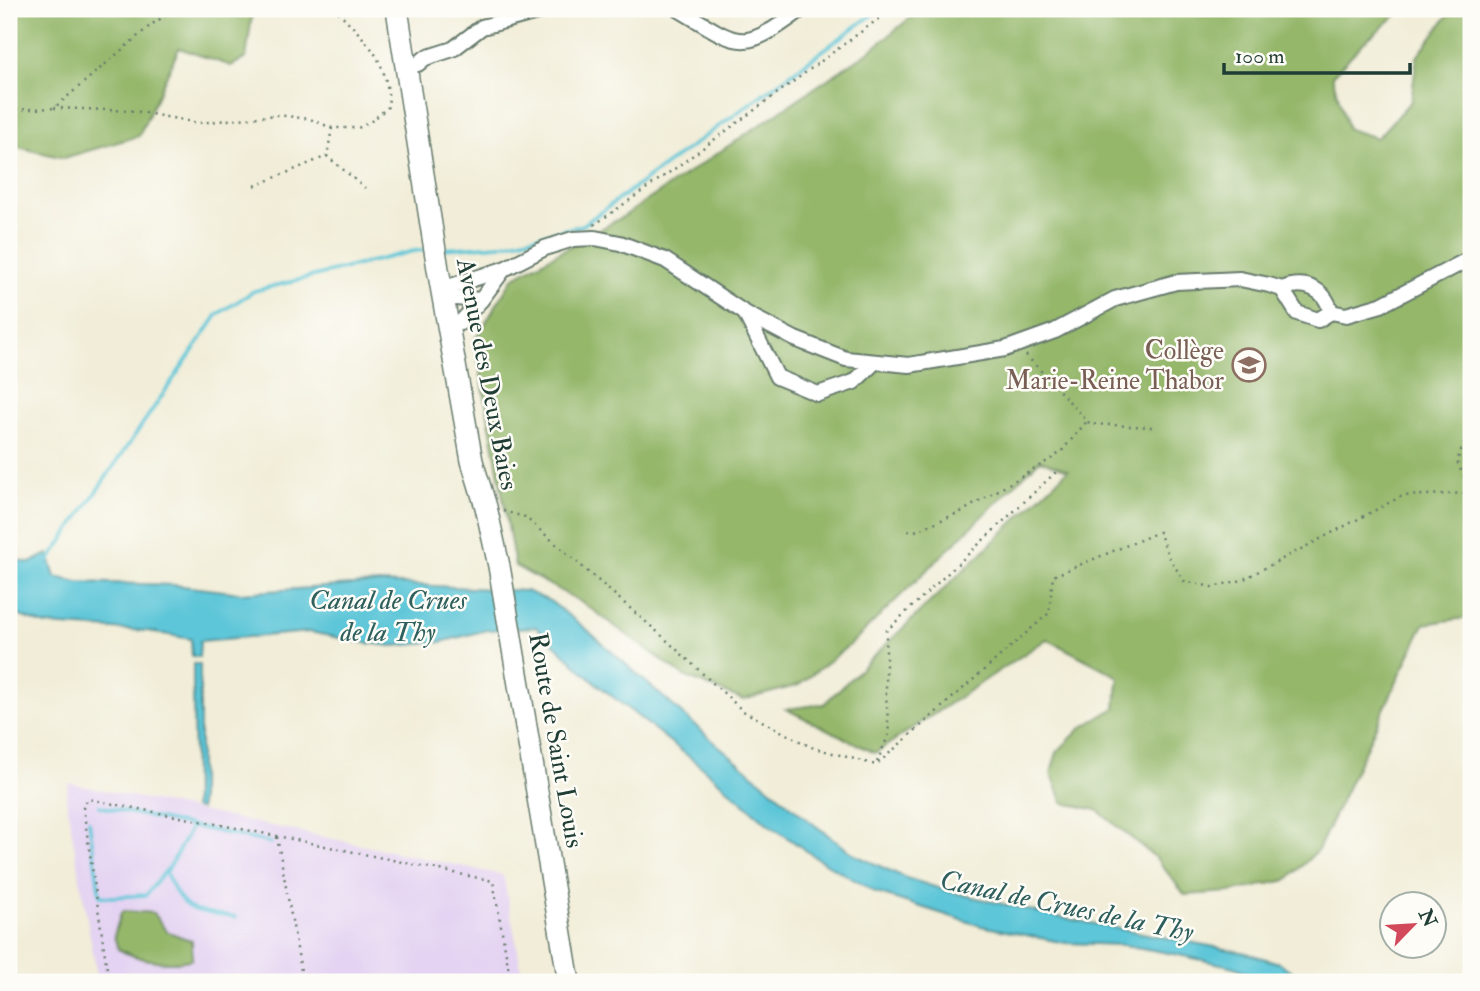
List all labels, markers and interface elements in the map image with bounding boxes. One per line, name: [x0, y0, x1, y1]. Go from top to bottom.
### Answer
scale bar: [1224, 32, 1410, 76]
text: 100 m: [1235, 43, 1285, 70]
street label: Avenue des Deux Baies: [449, 255, 525, 493]
place label: Collège Marie-Reine Thabor: [1005, 335, 1224, 397]
school or university icon: Collège Marie-Reine Thabor: [1230, 346, 1268, 384]
water label: Canal de Crues de la Thy: [309, 583, 468, 650]
street label: Route de Saint Louis: [521, 630, 591, 850]
water label: Canal de Crues de la Thy: [937, 863, 1197, 951]
north arrow: [1378, 890, 1448, 960]
text: N: [1413, 905, 1442, 932]

